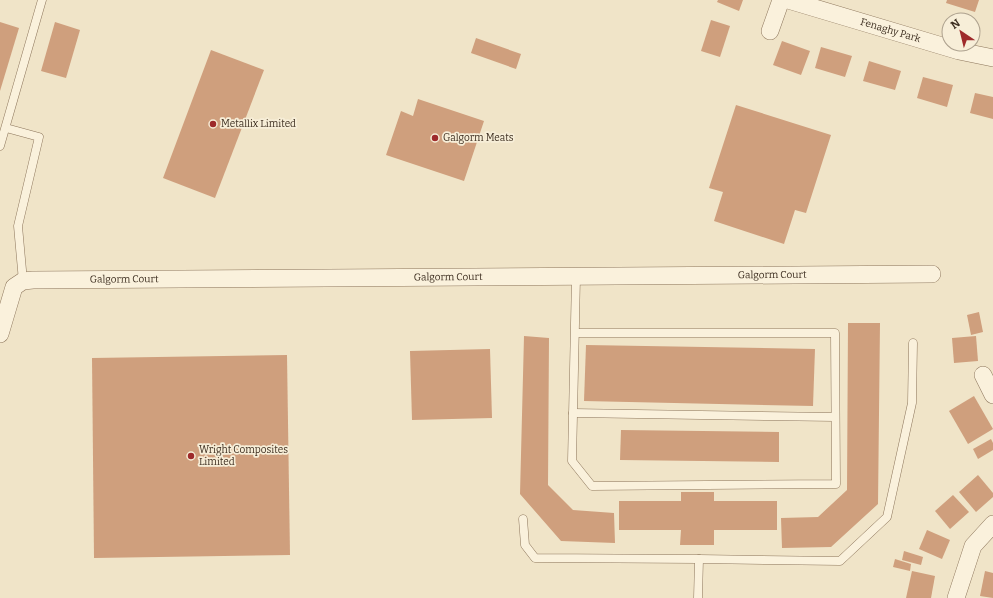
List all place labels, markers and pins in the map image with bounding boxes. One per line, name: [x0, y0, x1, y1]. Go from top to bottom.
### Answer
place label: Metallix Limited: [221, 118, 296, 130]
marker: Metallix Limited: [208, 119, 218, 129]
place label: Galgorm Meats: [443, 132, 514, 144]
marker: Galgorm Meats: [430, 133, 440, 143]
place label: Wright Composites Limited: [199, 444, 288, 468]
marker: Wright Composites Limited: [186, 451, 196, 461]

